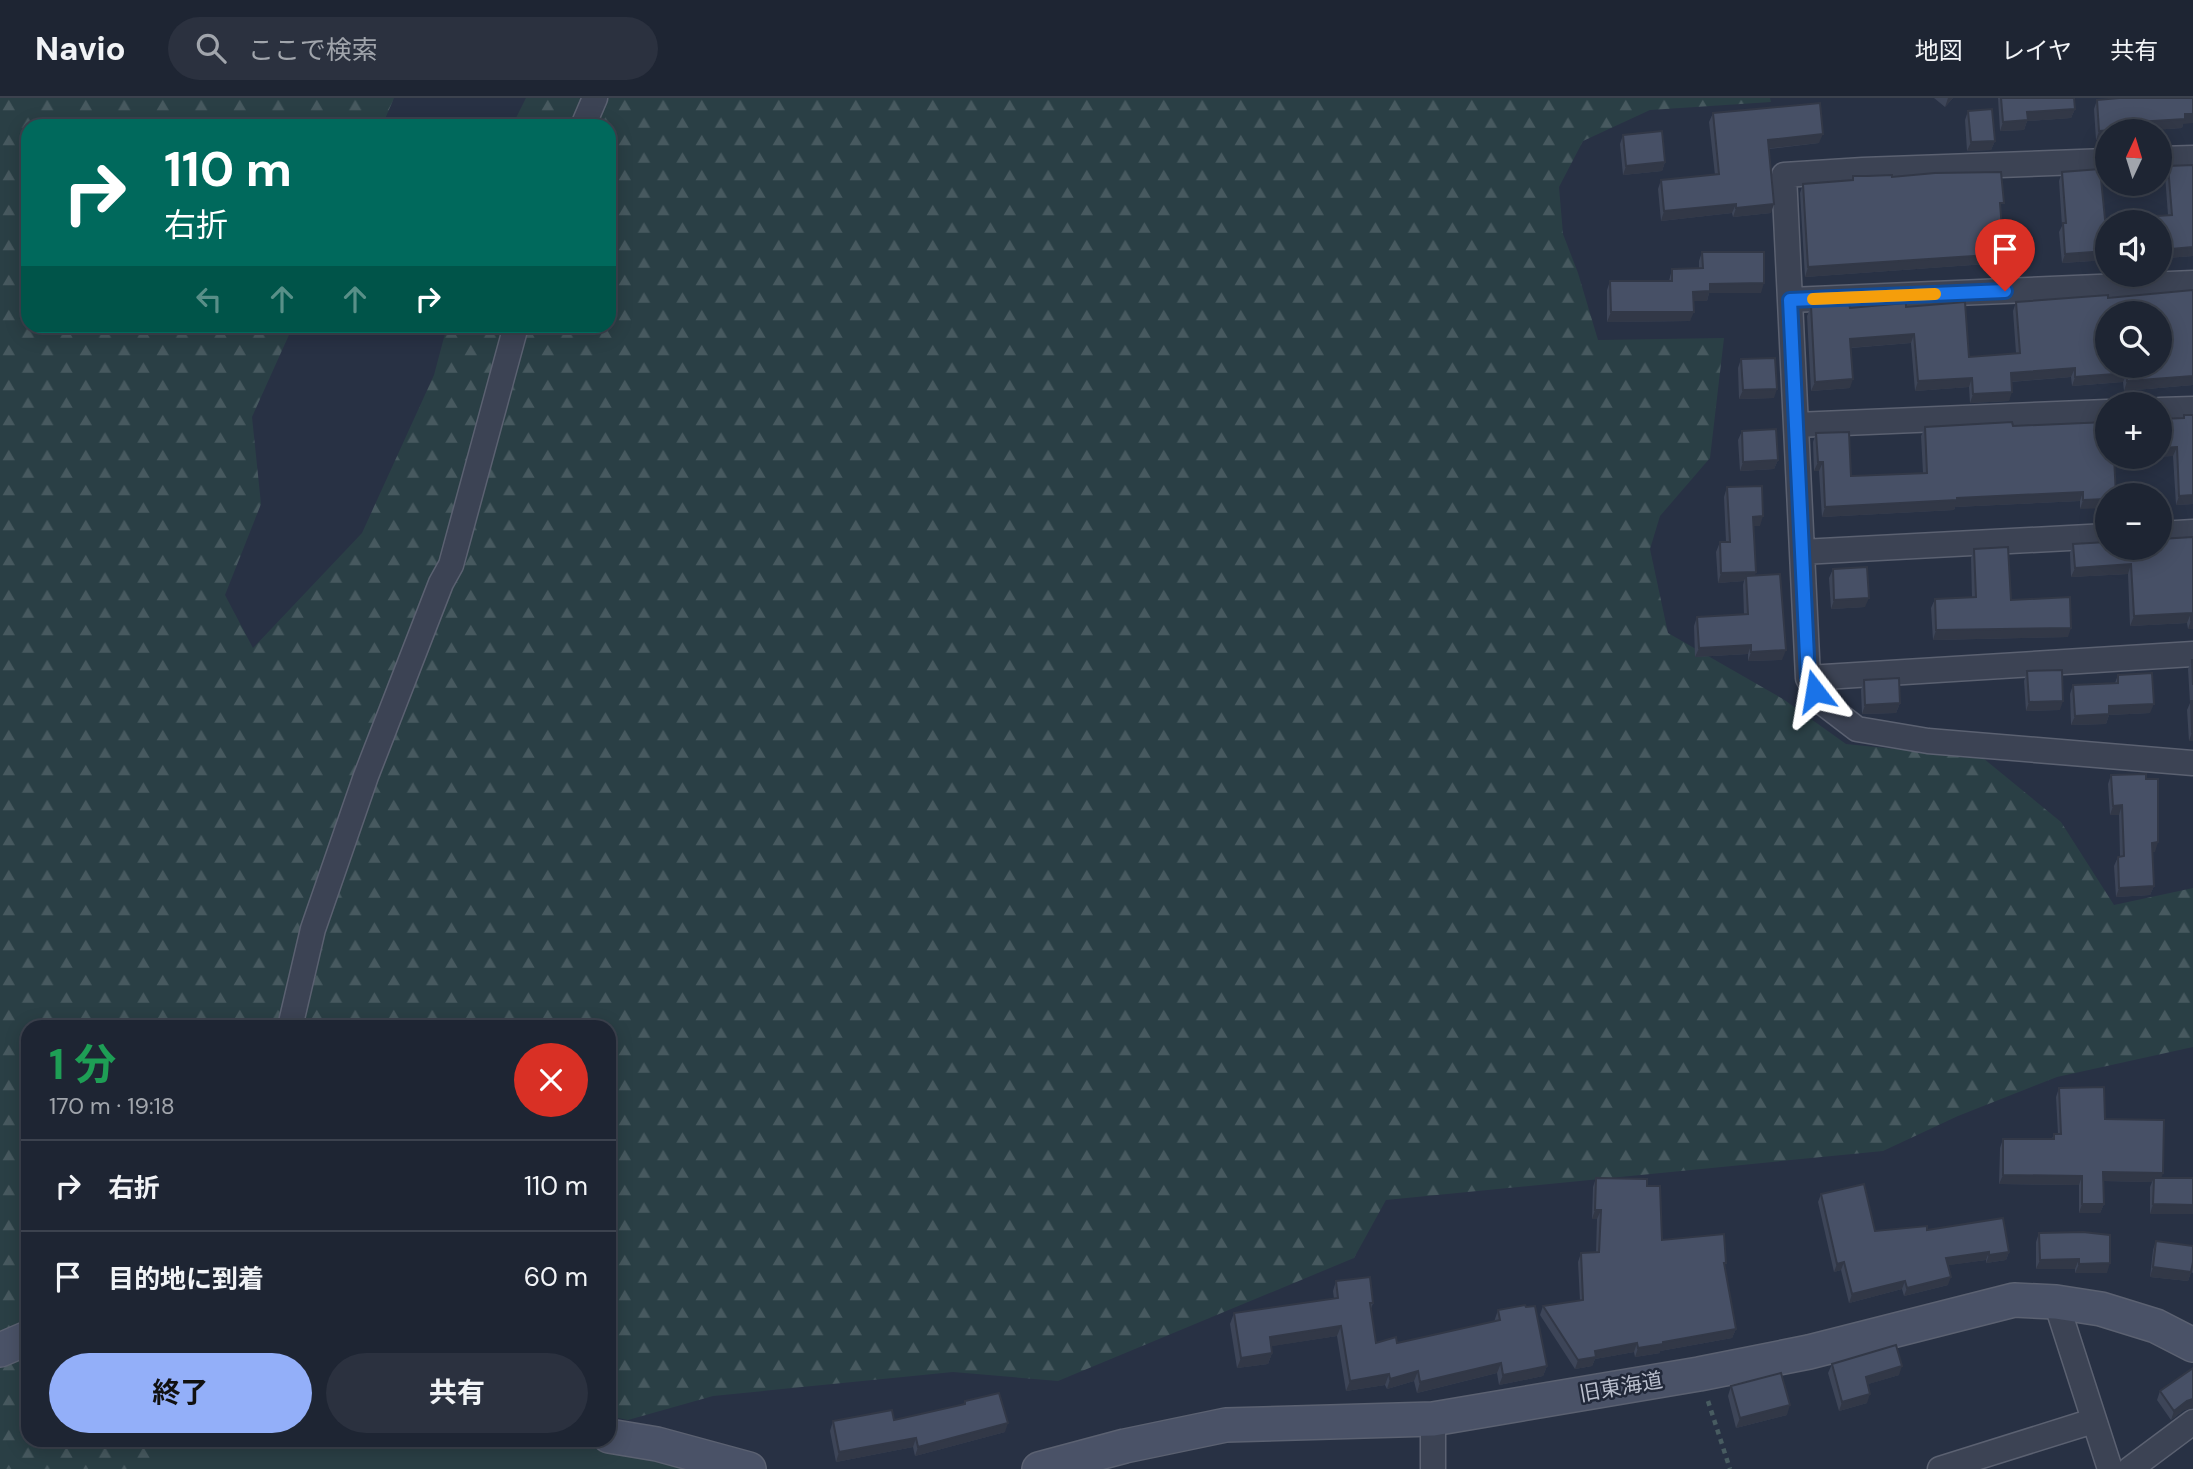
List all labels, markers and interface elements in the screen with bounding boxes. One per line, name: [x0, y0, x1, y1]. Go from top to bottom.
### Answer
search box: [168, 17, 658, 80]
text: Navio: [35, 27, 126, 70]
icon: search: [192, 29, 230, 67]
text: ここで検索: [248, 33, 378, 67]
text: 地図: [1915, 35, 1963, 66]
text: レイヤ: [2001, 35, 2072, 66]
text: 共有: [2110, 35, 2158, 66]
north arrow: [2095, 119, 2172, 196]
map controls: [2095, 119, 2172, 560]
text: 110 m: [164, 137, 292, 201]
icon: right: [49, 147, 140, 238]
text: 右折: [164, 204, 228, 246]
button: sound: [2095, 210, 2172, 287]
pin: [1975, 219, 2035, 291]
icon: arrive: [1986, 230, 2024, 268]
icon: left: [190, 280, 228, 318]
icon: ahead: [263, 280, 301, 318]
icon: ahead: [336, 280, 374, 318]
icon: right: [409, 280, 447, 318]
button: search: [2095, 301, 2172, 378]
button: +: [2095, 392, 2172, 469]
button: −: [2095, 483, 2172, 560]
position arrow: [1778, 654, 1852, 728]
text: 1 分: [49, 1037, 116, 1092]
button: close: [514, 1043, 588, 1117]
text: 170 m · 19:18: [49, 1091, 175, 1121]
icon: right: [49, 1167, 87, 1205]
text: 110 m: [524, 1169, 588, 1203]
text: 右折: [108, 1171, 160, 1205]
icon: arrive: [49, 1258, 87, 1296]
text: 60 m: [524, 1260, 588, 1294]
text: 目的地に到着: [108, 1262, 264, 1296]
button: 終了: [49, 1353, 312, 1433]
button: 共有: [326, 1353, 588, 1433]
street label: 旧東海道: [1577, 1366, 1665, 1408]

